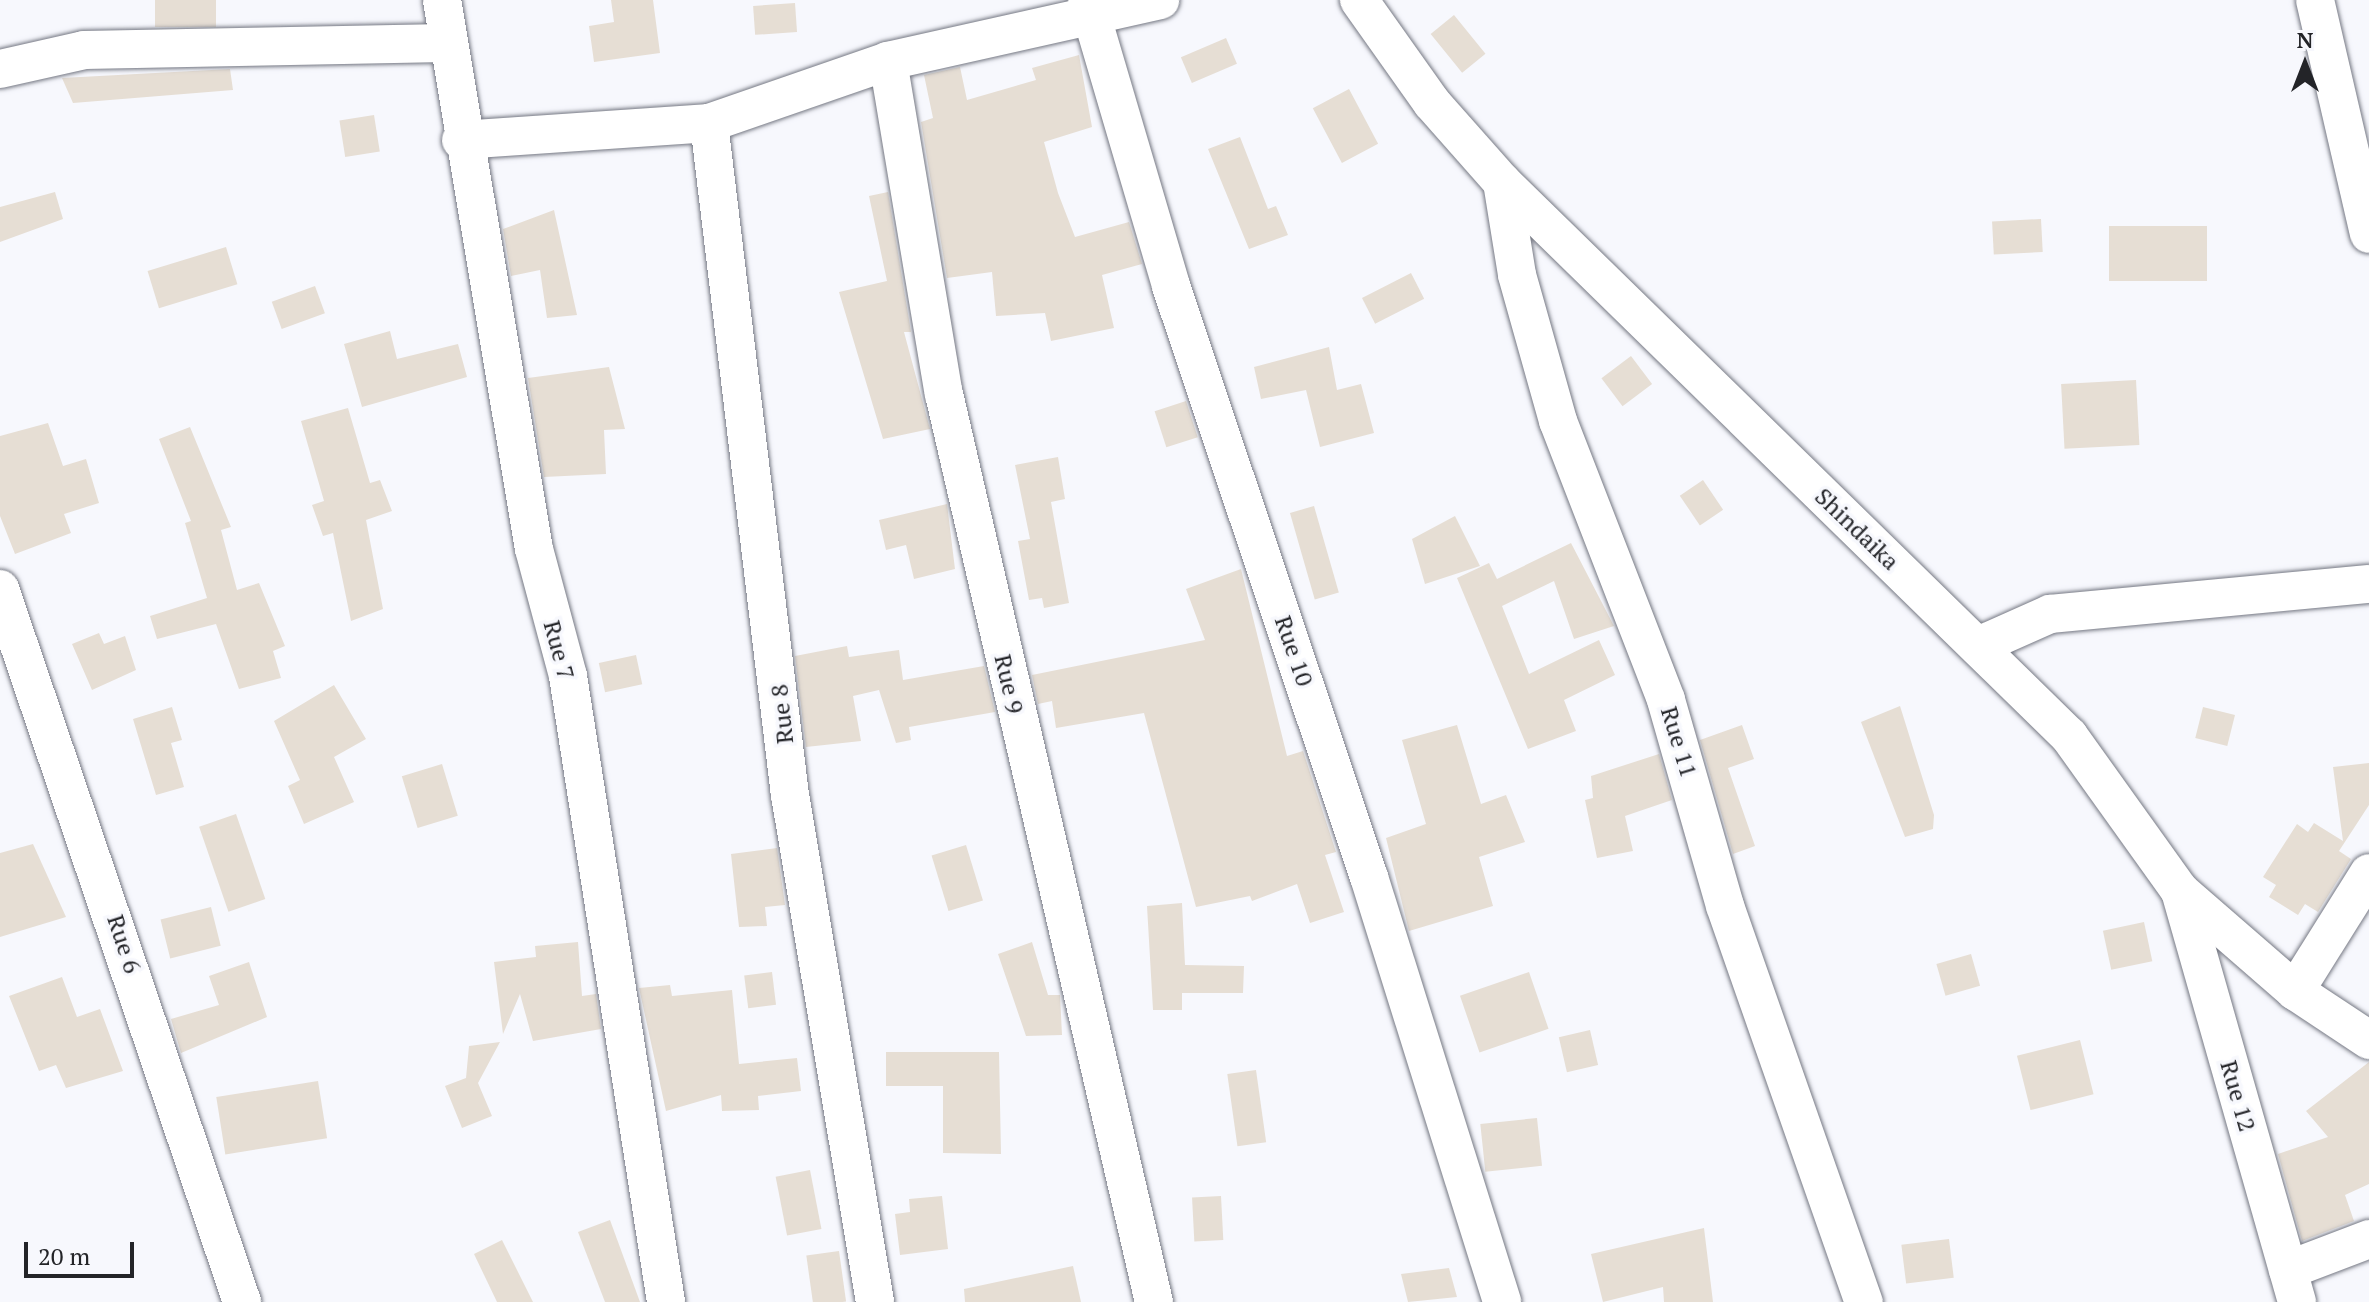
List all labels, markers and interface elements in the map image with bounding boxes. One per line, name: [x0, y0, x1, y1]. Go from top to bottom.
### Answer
north arrow: [2265, 24, 2345, 104]
text: N: [2297, 25, 2313, 54]
street label: Shindaika: [1809, 482, 1905, 576]
street label: Rue 10: [1269, 612, 1319, 690]
street label: Rue 7: [537, 617, 581, 683]
street label: Rue 9: [988, 652, 1030, 716]
street label: Rue 8: [765, 683, 799, 745]
street label: Rue 11: [1655, 703, 1703, 781]
street label: Rue 6: [101, 911, 147, 977]
street label: Rue 12: [2214, 1057, 2262, 1135]
scale bar: [28, 1226, 138, 1276]
text: 20 m: [38, 1240, 90, 1272]

